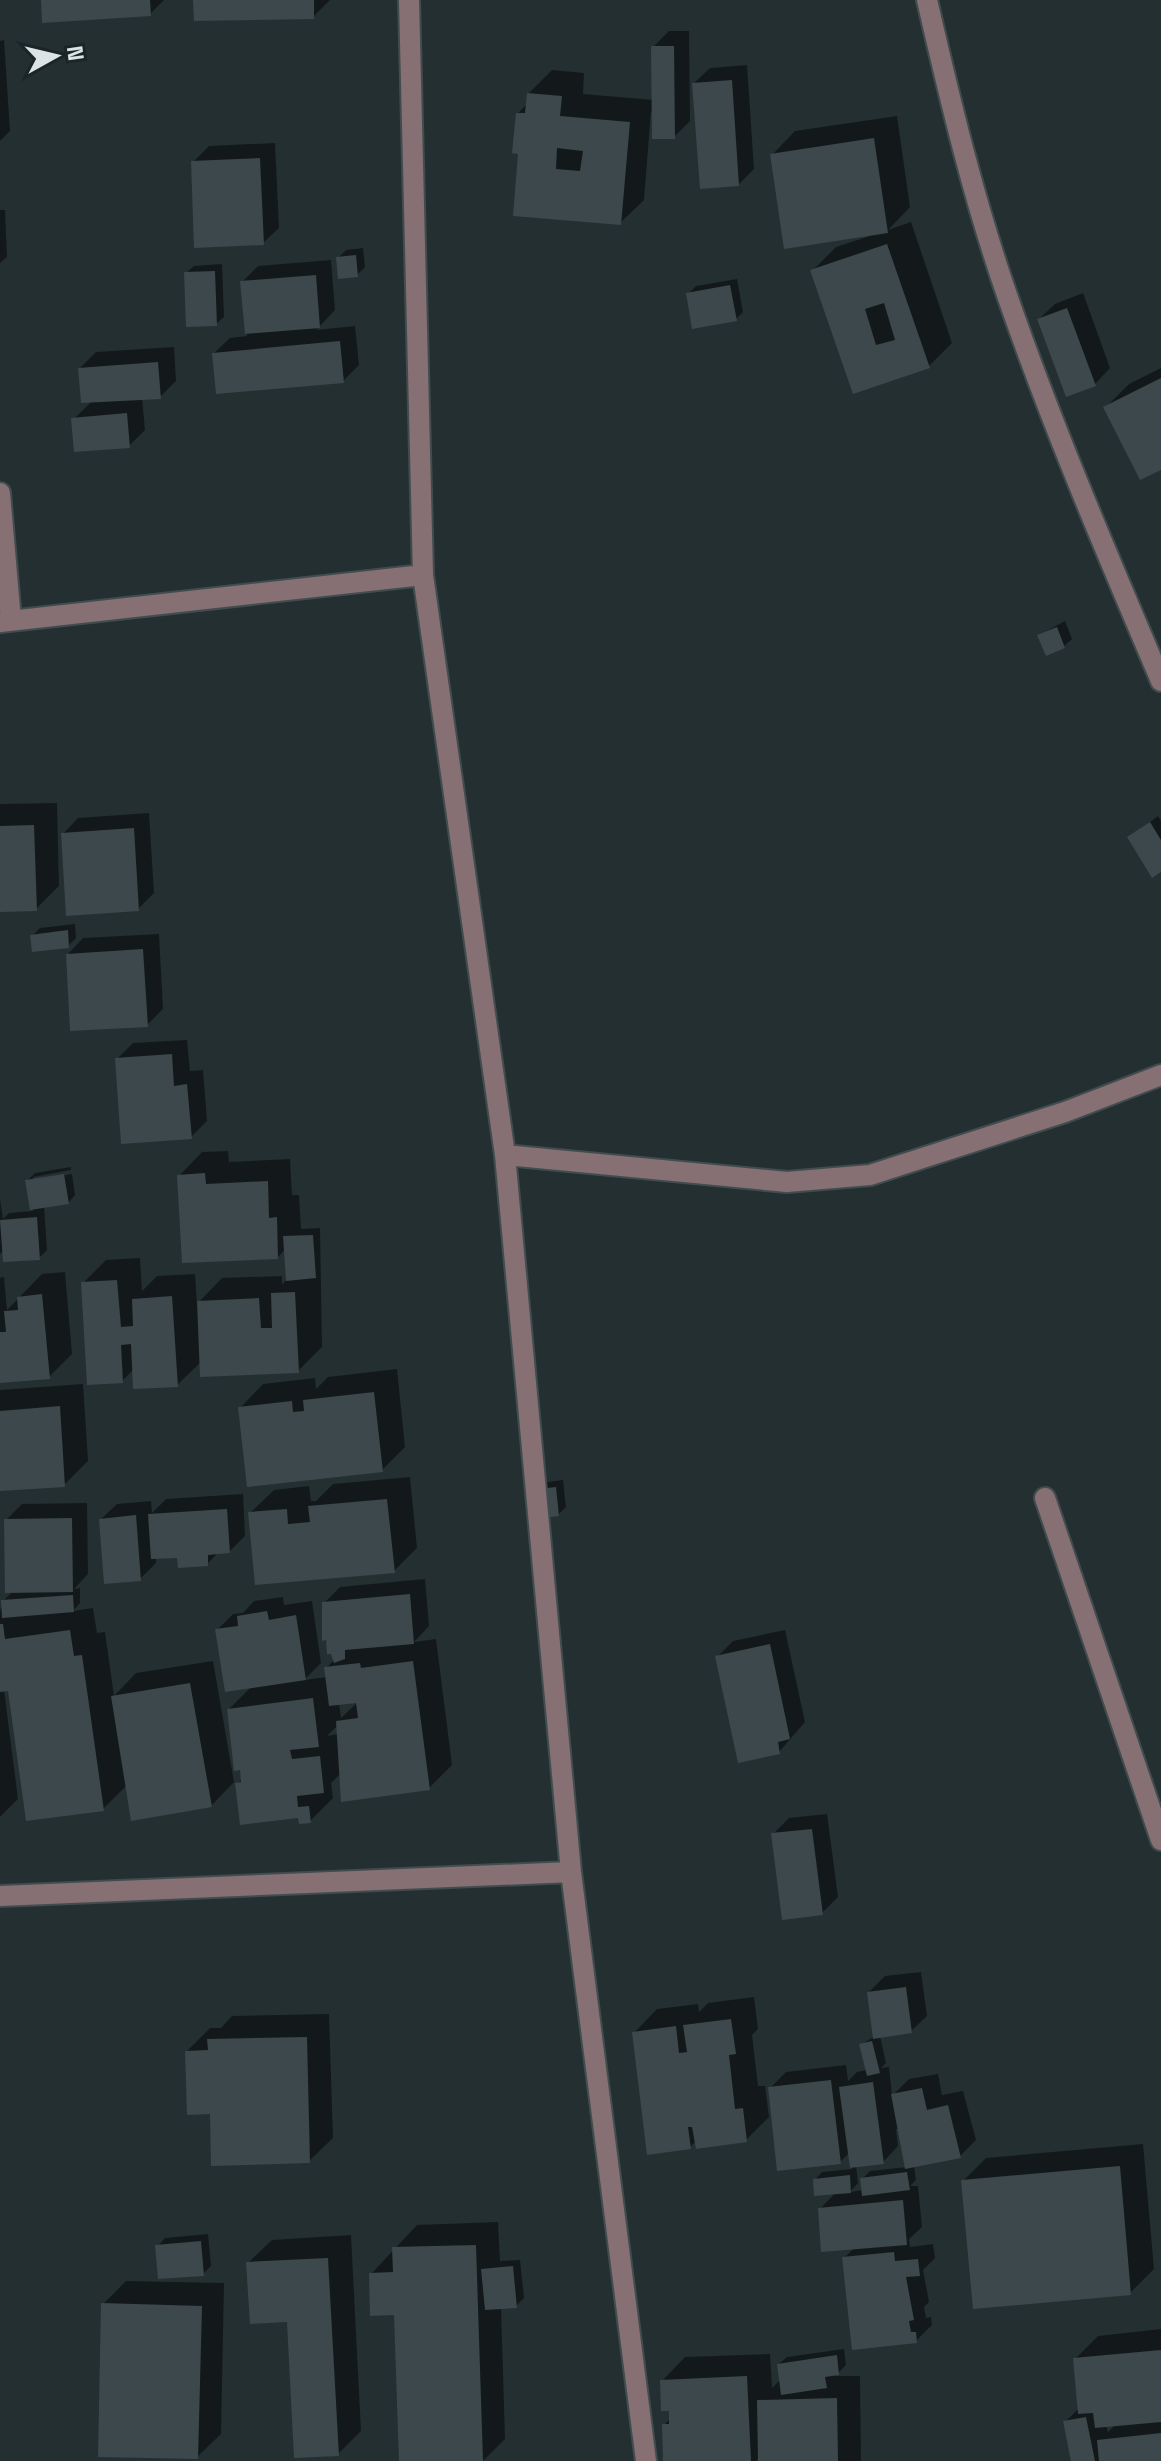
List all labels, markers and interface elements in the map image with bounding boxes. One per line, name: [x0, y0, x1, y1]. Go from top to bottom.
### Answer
north arrow: [16, 16, 96, 96]
text: N: [61, 44, 91, 62]

